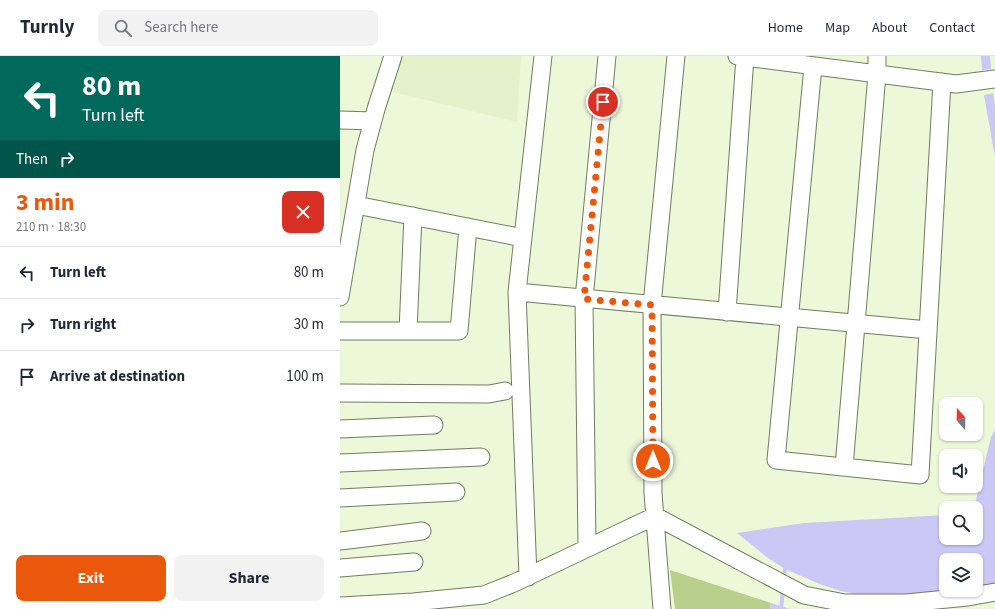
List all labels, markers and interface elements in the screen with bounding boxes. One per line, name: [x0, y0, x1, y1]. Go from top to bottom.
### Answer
search box: [98, 10, 378, 46]
text: Turnly: [20, 14, 74, 41]
icon: search: [112, 17, 134, 39]
text: Search here: [144, 17, 218, 38]
text: Home: [768, 18, 803, 38]
text: Map: [825, 18, 850, 38]
text: About: [872, 18, 907, 38]
text: Contact: [929, 18, 975, 38]
text: 80 m: [82, 66, 141, 106]
icon: left: [16, 72, 68, 124]
pin: [586, 85, 620, 119]
icon: arrive: [592, 91, 614, 113]
text: Turn left: [82, 103, 144, 128]
icon: right: [56, 148, 78, 170]
text: Then: [16, 149, 48, 170]
text: 3 min: [16, 185, 74, 220]
button: close: [282, 191, 324, 233]
text: 210 m · 18:30: [16, 218, 86, 236]
icon: left: [16, 262, 38, 284]
text: Turn left: [50, 262, 106, 283]
text: 80 m: [294, 262, 324, 283]
icon: right: [16, 314, 38, 336]
text: Turn right: [50, 314, 116, 335]
text: 30 m: [294, 314, 324, 335]
icon: arrive: [16, 366, 38, 388]
text: Arrive at destination: [50, 366, 185, 387]
text: 100 m: [286, 366, 324, 387]
north arrow: [939, 397, 983, 441]
map controls: [939, 397, 983, 597]
position arrow: [632, 440, 674, 482]
button: sound: [939, 449, 983, 493]
button: search: [939, 501, 983, 545]
button: layers: [939, 553, 983, 597]
button: Exit: [16, 555, 166, 601]
button: Share: [174, 555, 324, 601]

